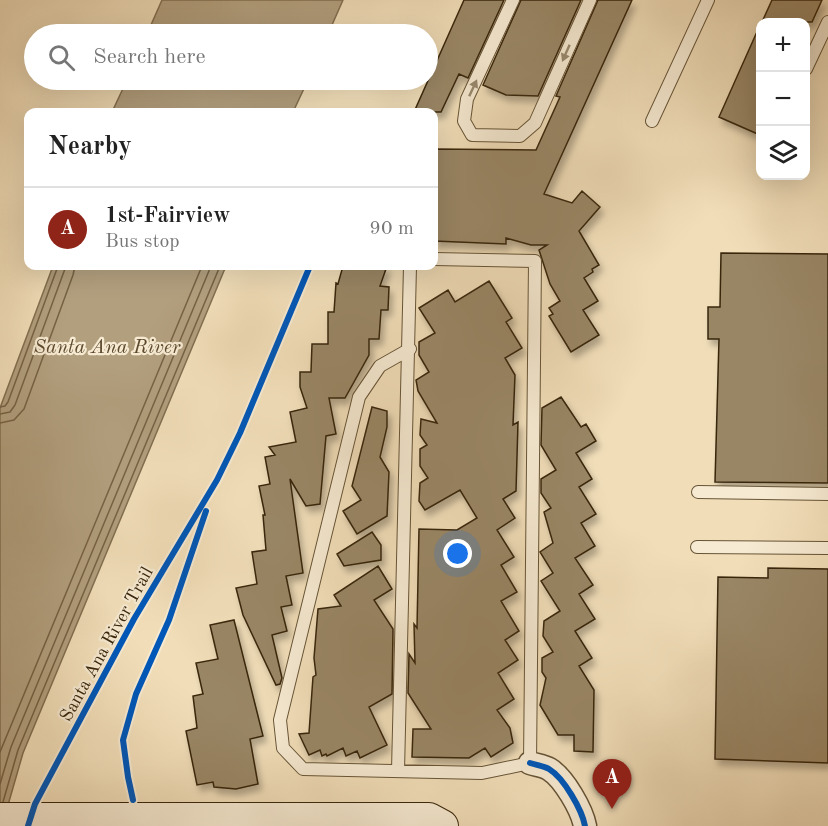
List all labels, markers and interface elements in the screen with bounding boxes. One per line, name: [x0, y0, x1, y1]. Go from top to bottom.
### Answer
map controls: [756, 18, 810, 180]
button: +: [756, 18, 810, 72]
search box: [24, 24, 438, 90]
icon: search: [45, 41, 78, 74]
one-way arrow: [561, 45, 571, 63]
text: Search here: [93, 46, 206, 68]
button: −: [756, 72, 810, 126]
one-way arrow: [468, 79, 477, 96]
button: layers: [756, 126, 810, 180]
text: Nearby: [48, 134, 132, 160]
text: 1st-Fairview: [105, 205, 230, 227]
text: A: [60, 219, 75, 239]
text: 90 m: [369, 219, 414, 239]
text: Bus stop: [105, 232, 180, 252]
water label: Santa Ana River: [34, 338, 181, 358]
your location: [443, 539, 472, 568]
street label: Santa Ana River Trail: [57, 564, 157, 725]
pin: A: [592, 760, 632, 809]

